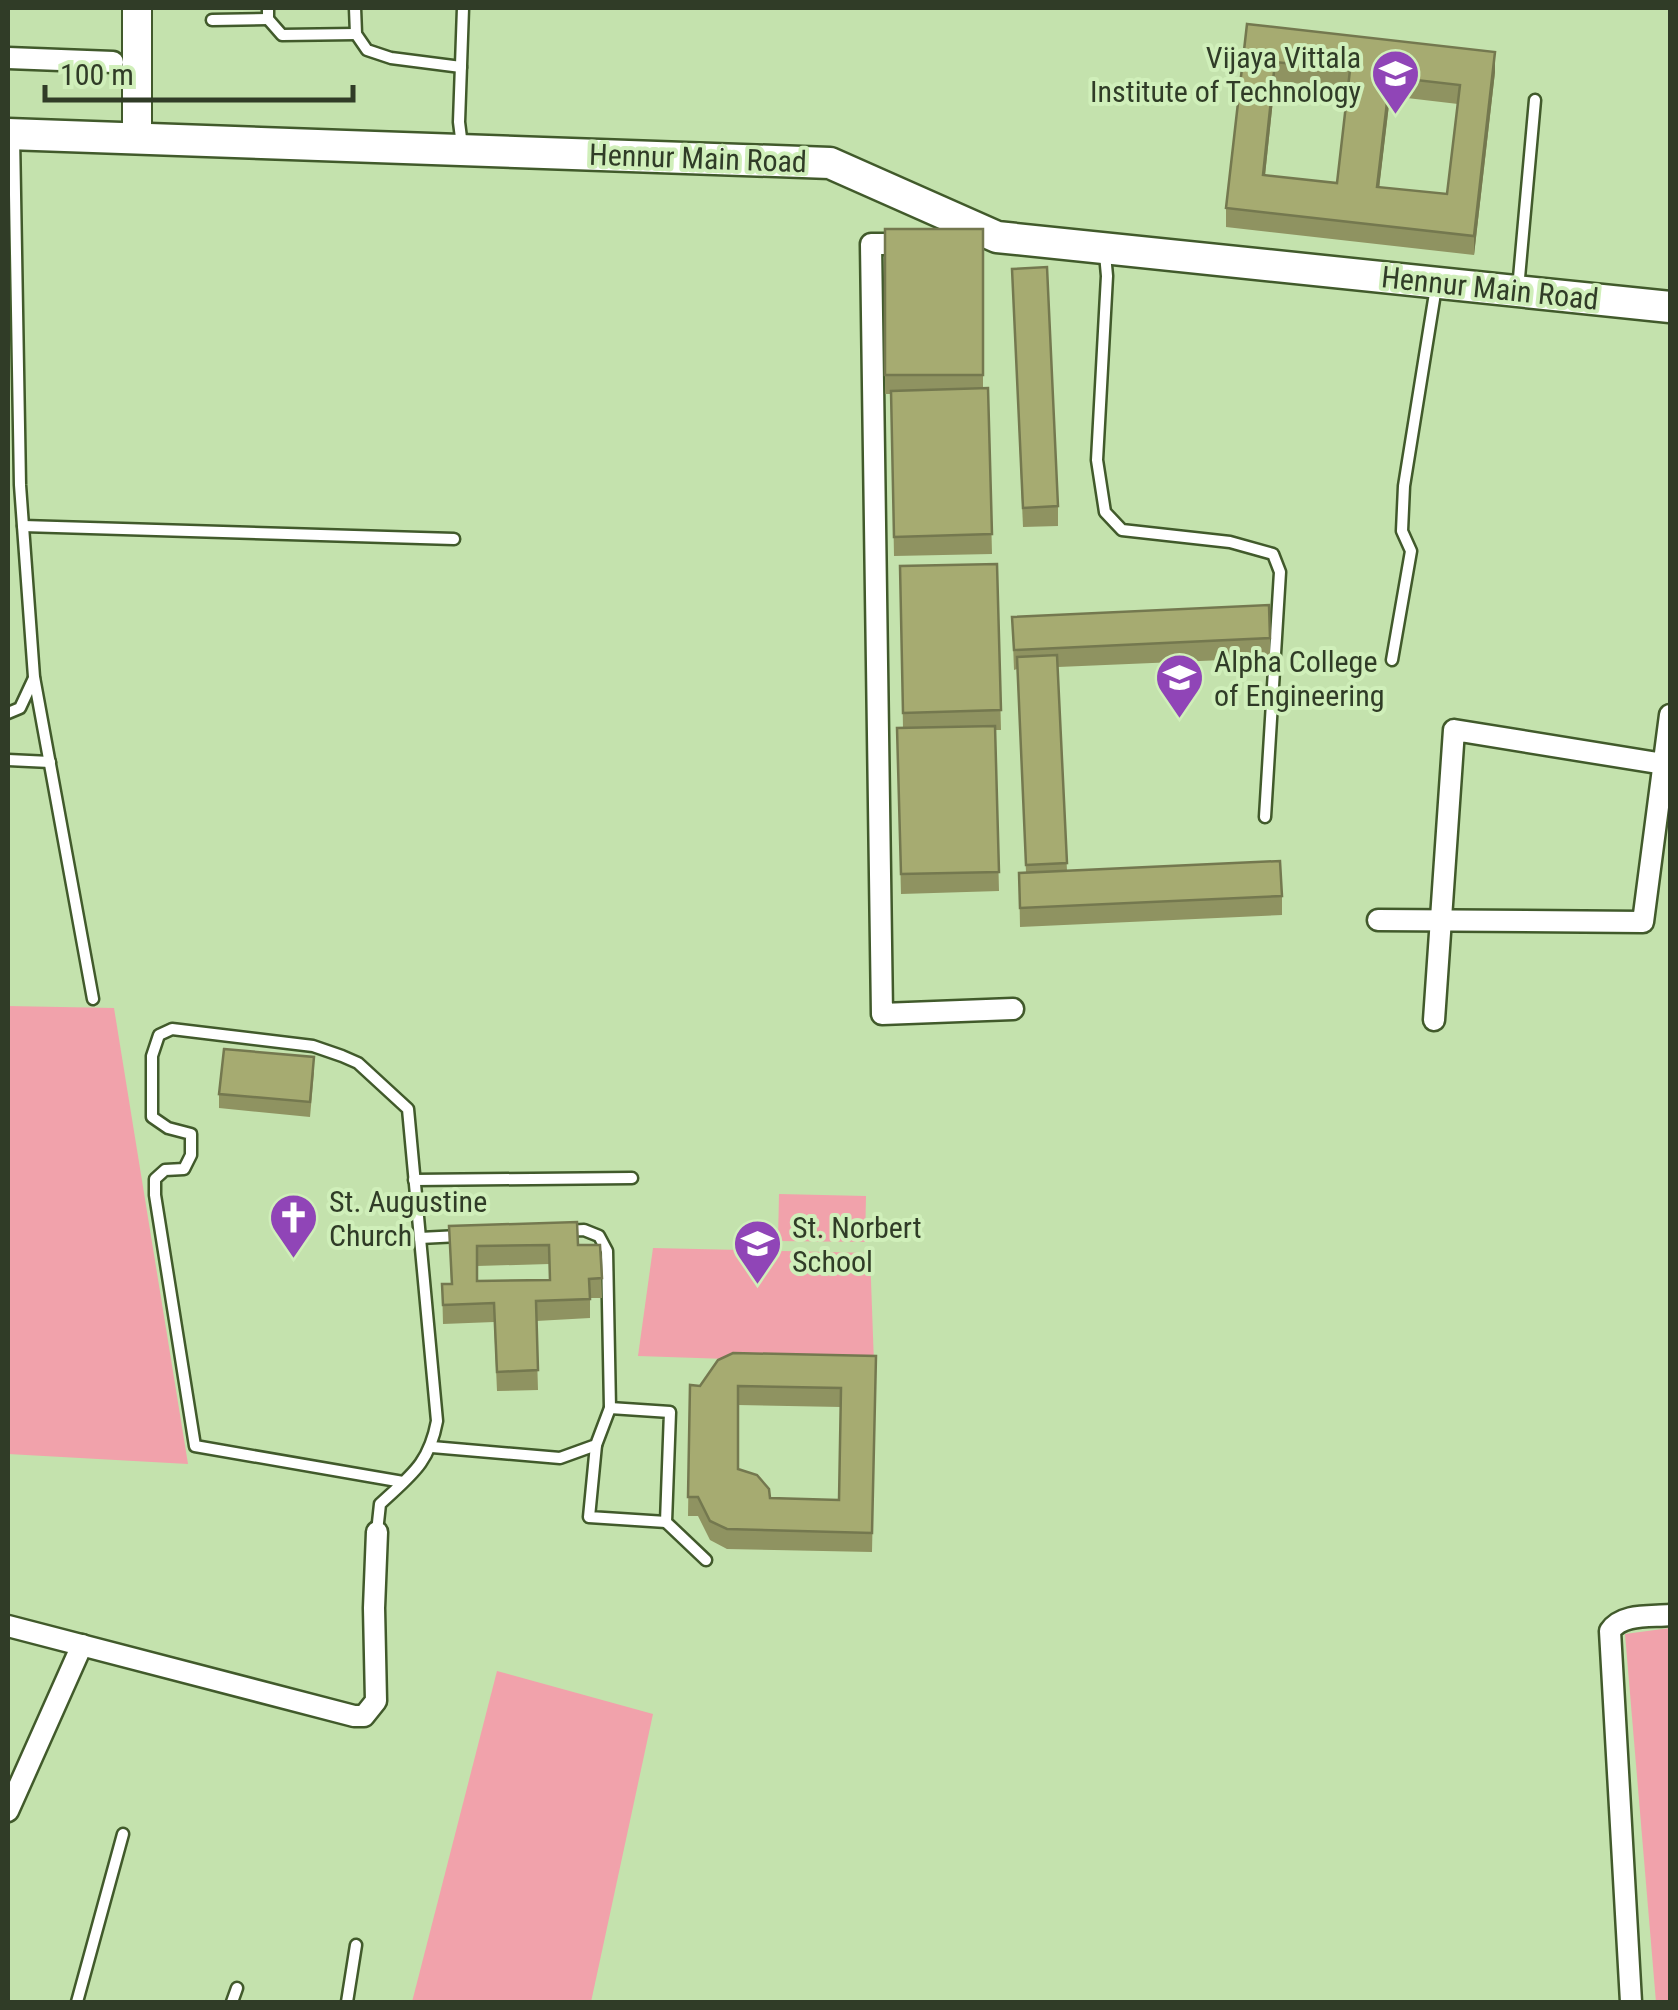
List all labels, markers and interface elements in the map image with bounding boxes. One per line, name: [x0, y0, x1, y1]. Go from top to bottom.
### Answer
scale bar: [45, 40, 352, 102]
place label: Vijaya Vittala Institute of Technology: [1090, 40, 1361, 109]
school or university icon: Vijaya Vittala Institute of Technology: [1370, 48, 1422, 116]
text: 100 m: [60, 57, 134, 92]
street label: Hennur Main Road: [589, 137, 807, 179]
street label: Hennur Main Road: [1380, 259, 1600, 317]
place label: Alpha College of Engineering: [1214, 644, 1385, 713]
school or university icon: Alpha College of Engineering: [1153, 652, 1205, 720]
place label: St. Augustine Church: [329, 1184, 487, 1253]
church icon: St. Augustine Church: [268, 1192, 320, 1260]
place label: St. Norbert School: [792, 1210, 922, 1279]
school or university icon: St. Norbert School: [731, 1218, 783, 1286]

